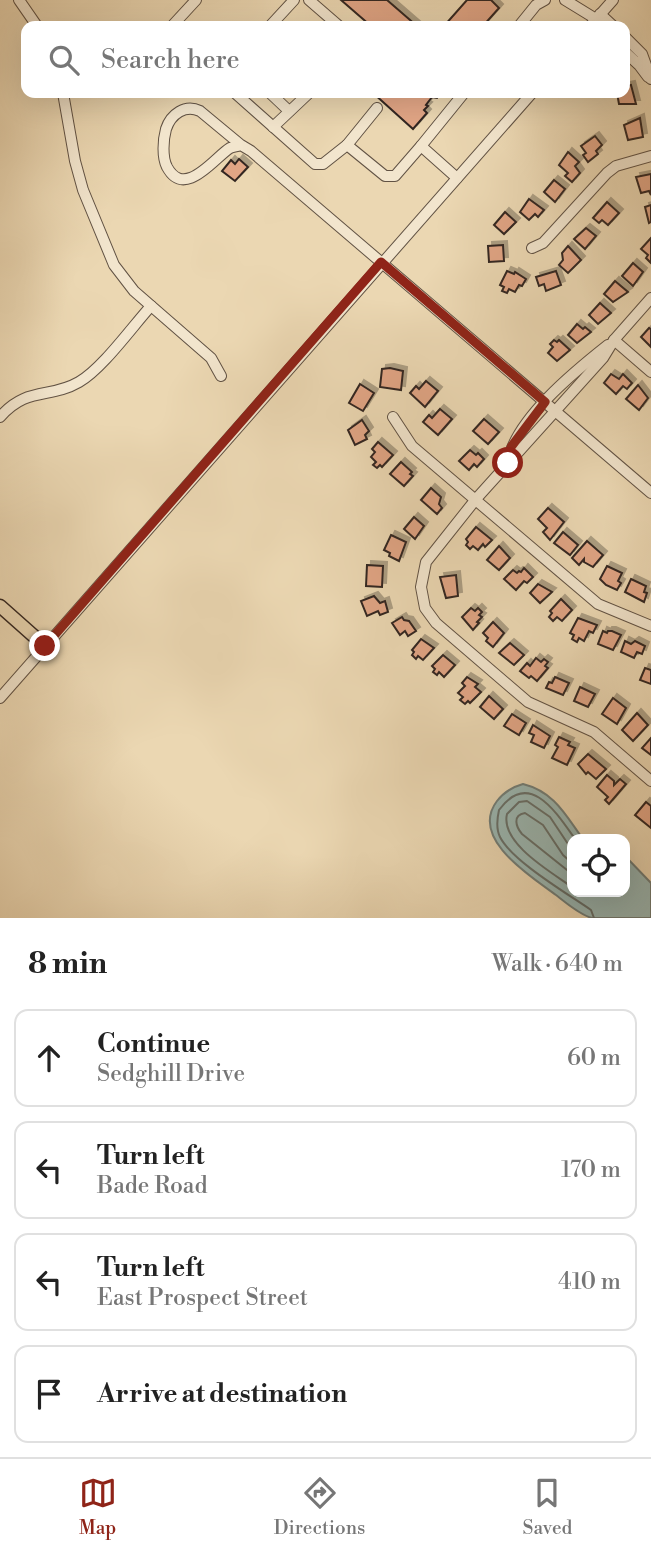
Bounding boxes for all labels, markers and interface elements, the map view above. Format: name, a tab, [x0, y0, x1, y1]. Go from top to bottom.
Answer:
search box	[21, 21, 630, 98]
icon: search	[45, 41, 83, 79]
text: Search here	[101, 44, 240, 76]
route start	[492, 447, 523, 478]
route end	[29, 630, 60, 661]
map controls	[567, 834, 630, 897]
button: locate	[567, 834, 630, 897]
text: 8 min	[28, 945, 107, 983]
text: Walk · 640 m	[492, 950, 623, 978]
text: Continue	[97, 1028, 210, 1060]
icon: ahead	[30, 1039, 68, 1077]
text: 60 m	[567, 1044, 621, 1072]
text: Sedghill Drive	[97, 1060, 245, 1088]
text: Turn left	[97, 1140, 205, 1172]
icon: left	[30, 1151, 68, 1189]
text: 170 m	[561, 1156, 621, 1184]
text: Bade Road	[97, 1172, 208, 1200]
text: Turn left	[97, 1252, 205, 1284]
icon: left	[30, 1263, 68, 1301]
text: 410 m	[558, 1268, 621, 1296]
text: East Prospect Street	[97, 1284, 308, 1312]
icon: arrive	[30, 1375, 68, 1413]
text: Arrive at destination	[97, 1378, 347, 1410]
tab: Map	[79, 1474, 117, 1540]
tab: Directions	[274, 1474, 365, 1540]
tab: Saved	[523, 1474, 572, 1540]

